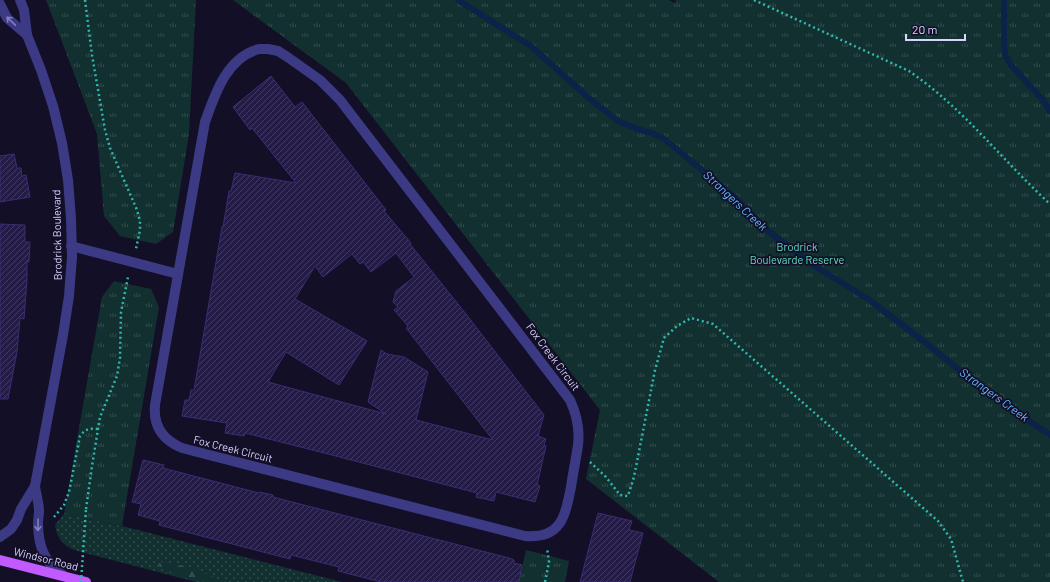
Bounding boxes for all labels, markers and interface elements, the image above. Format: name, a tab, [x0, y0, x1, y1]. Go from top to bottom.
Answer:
one-way arrow	[6, 16, 16, 26]
scale bar	[906, 16, 965, 42]
text: 20 m	[912, 22, 938, 36]
water label: Strangers Creek	[701, 167, 770, 233]
street label: Brodrick Boulevard	[49, 189, 64, 281]
park label: Brodrick Boulevarde Reserve	[750, 240, 844, 266]
street label: Fox Creek Circuit	[524, 320, 583, 393]
water label: Strangers Creek	[957, 364, 1032, 424]
street label: Fox Creek Circuit	[192, 432, 274, 465]
one-way arrow	[34, 518, 42, 531]
street label: Windsor Road	[12, 544, 80, 573]

